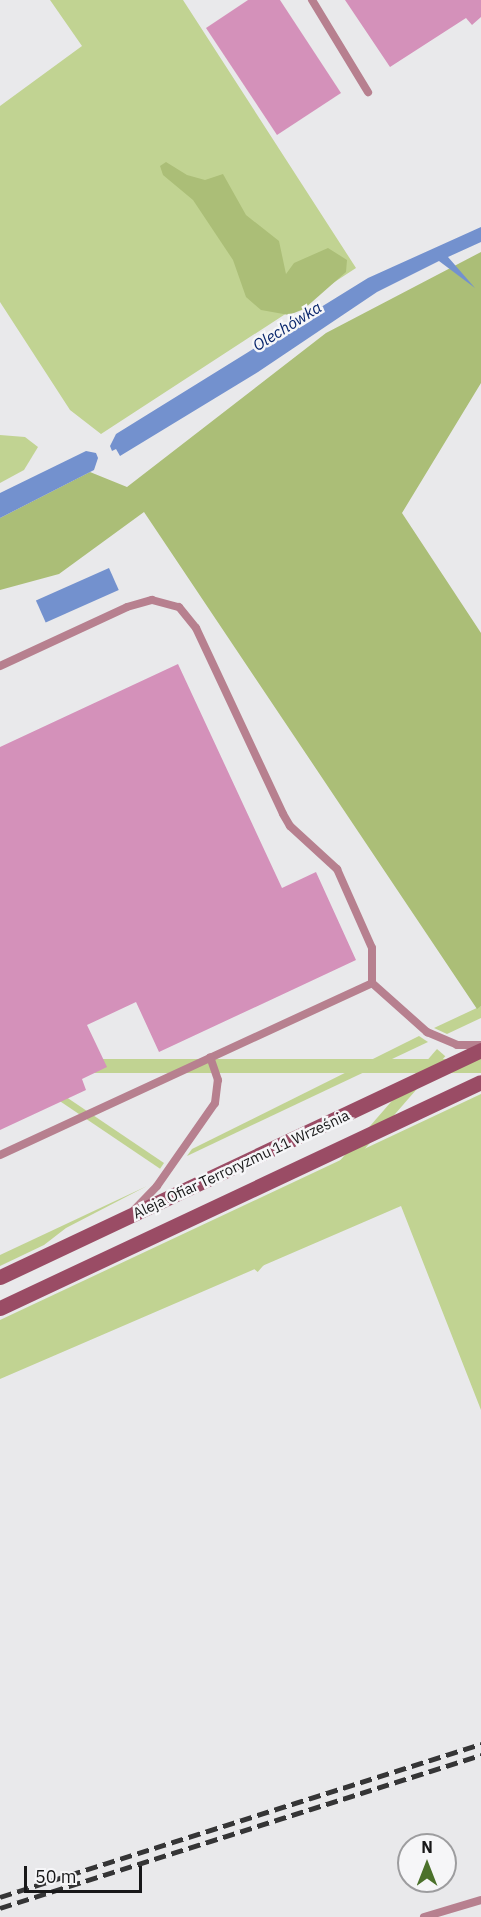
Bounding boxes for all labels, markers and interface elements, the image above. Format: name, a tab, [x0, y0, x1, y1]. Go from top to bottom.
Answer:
water label: Olechówka	[249, 297, 325, 355]
street label: Aleja Ofiar Terroryzmu 11 Września	[130, 1106, 352, 1222]
north arrow	[397, 1833, 457, 1893]
text: N	[421, 1837, 433, 1857]
scale bar	[27, 1854, 146, 1892]
text: 50 m	[35, 1865, 77, 1888]

